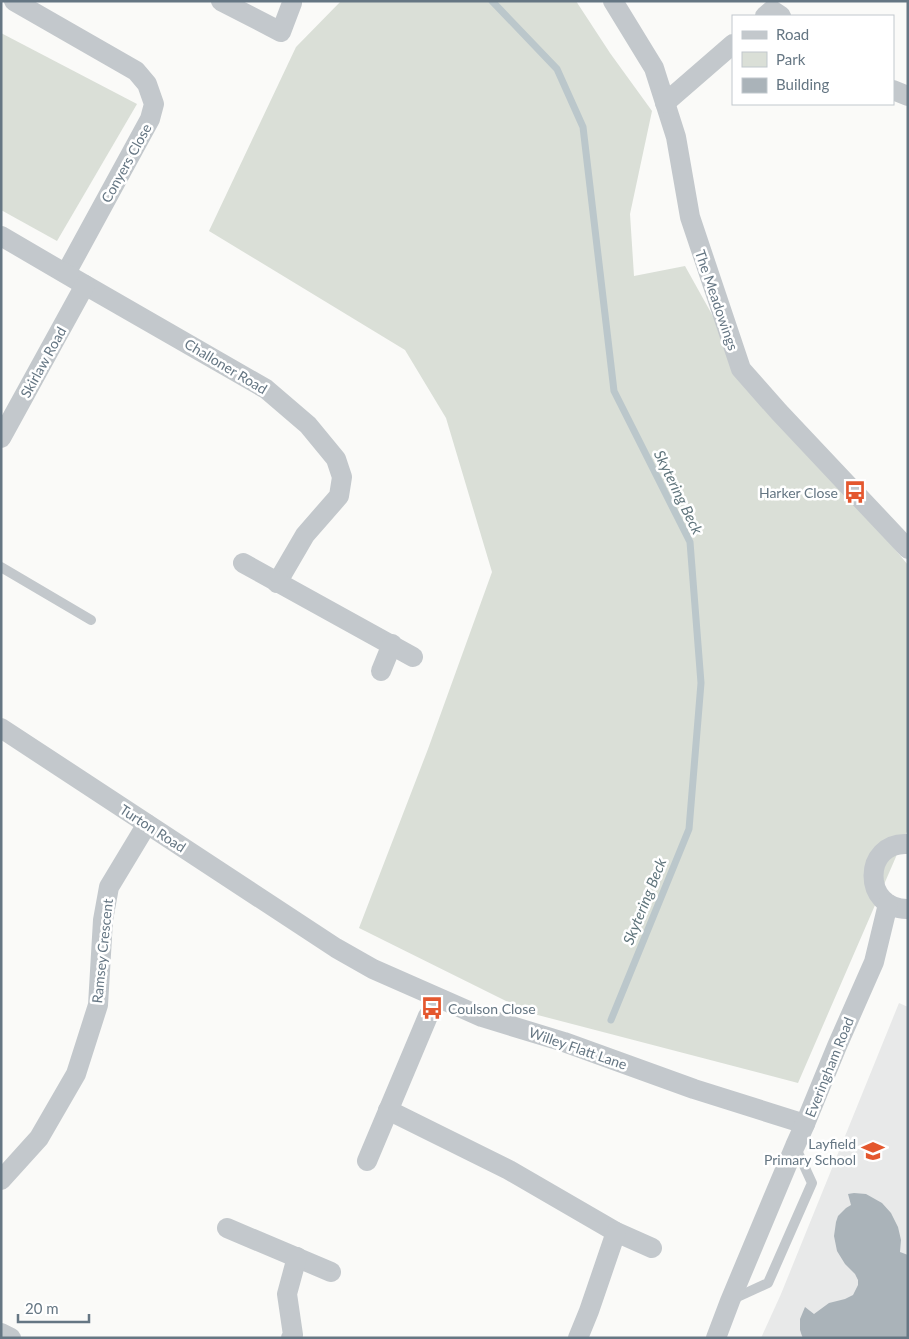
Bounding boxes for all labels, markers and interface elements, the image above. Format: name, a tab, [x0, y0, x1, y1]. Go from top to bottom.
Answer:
legend	[732, 15, 894, 105]
text: Road	[776, 25, 809, 43]
text: Park	[776, 50, 806, 68]
text: Building	[776, 75, 829, 93]
street label: Conyers Close	[97, 120, 155, 206]
street label: The Meadowings	[692, 247, 742, 353]
street label: Skirlaw Road	[17, 323, 69, 401]
street label: Challoner Road	[182, 335, 270, 397]
water label: Skytering Beck	[651, 447, 708, 538]
bus stop icon: Harker Close	[842, 479, 868, 505]
place label: Harker Close	[759, 484, 838, 501]
street label: Turton Road	[117, 800, 189, 856]
water label: Skytering Beck	[619, 854, 670, 947]
street label: Ramsey Crescent	[88, 898, 116, 1004]
bus stop icon: Coulson Close	[419, 995, 445, 1021]
place label: Coulson Close	[448, 1000, 536, 1017]
street label: Everingham Road	[801, 1014, 857, 1120]
street label: Willey Flatt Lane	[527, 1023, 629, 1073]
place label: Layfield Primary School	[764, 1135, 856, 1168]
school or university icon: Layfield Primary School	[860, 1138, 886, 1164]
scale bar	[18, 1292, 89, 1324]
text: 20 m	[25, 1299, 59, 1317]

